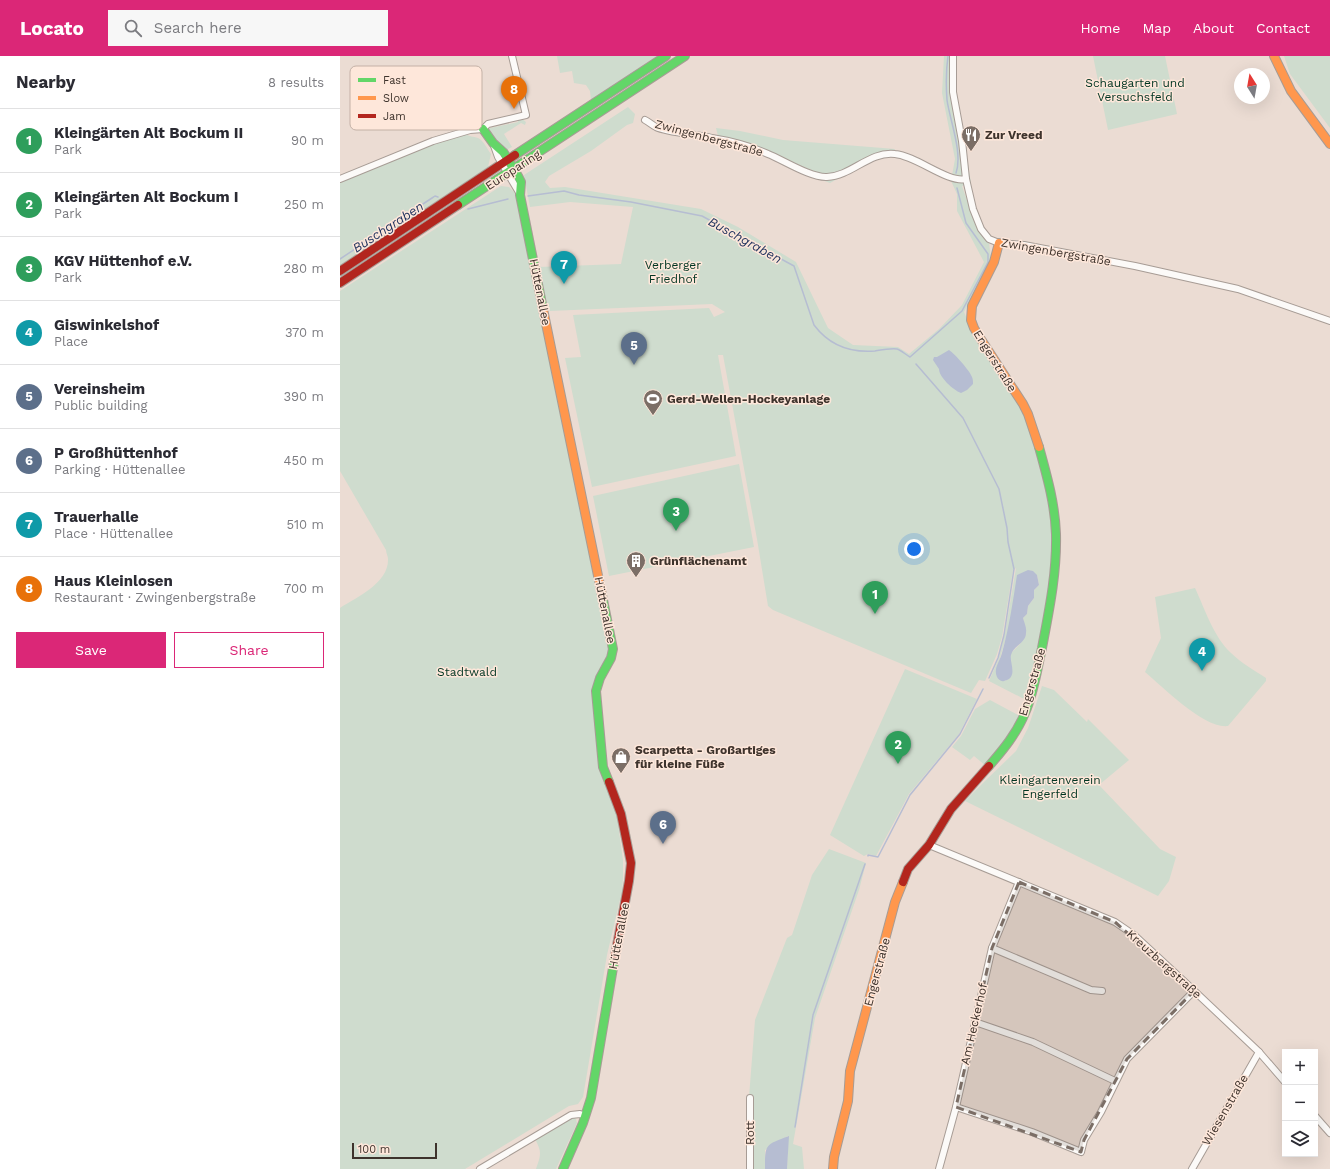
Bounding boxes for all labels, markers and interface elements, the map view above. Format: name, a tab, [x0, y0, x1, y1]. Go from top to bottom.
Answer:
search box	[108, 10, 388, 46]
text: Locato	[20, 17, 84, 40]
icon: search	[122, 17, 144, 39]
text: Search here	[154, 19, 242, 37]
text: Home	[1080, 20, 1120, 36]
text: Map	[1142, 20, 1171, 36]
text: About	[1193, 20, 1234, 36]
text: Contact	[1256, 20, 1310, 36]
legend	[350, 66, 482, 130]
north arrow	[1234, 68, 1270, 104]
text: Nearby	[16, 72, 75, 92]
text: Fast	[383, 74, 406, 87]
text: 8 results	[268, 75, 324, 90]
pin: 8	[501, 76, 527, 109]
park label: Schaugarten und Versuchsfeld	[1085, 76, 1185, 104]
text: Slow	[383, 92, 409, 105]
text: Jam	[383, 110, 406, 123]
street label: Zwingenbergstraße	[653, 117, 765, 159]
text: Kleingärten Alt Bockum II	[54, 124, 243, 142]
restaurant icon: Zur Vreed	[960, 124, 982, 152]
place label: Zur Vreed	[985, 128, 1043, 142]
text: 1	[26, 133, 32, 148]
text: 90 m	[291, 133, 324, 148]
text: Park	[54, 142, 82, 157]
street label: Europaring	[483, 147, 544, 193]
text: Kleingärten Alt Bockum I	[54, 188, 239, 206]
text: 2	[25, 197, 33, 212]
text: 250 m	[284, 197, 324, 212]
water label: Buschgraben	[350, 198, 426, 255]
text: Park	[54, 206, 82, 221]
water label: Buschgraben	[706, 214, 784, 266]
street label: Zwingenbergstraße	[1000, 235, 1112, 269]
pin: 7	[551, 251, 577, 284]
text: KGV Hüttenhof e.V.	[54, 252, 192, 270]
street label: Hüttenallee	[527, 257, 553, 327]
park label: Verberger Friedhof	[645, 258, 701, 286]
text: 3	[25, 261, 33, 276]
text: 280 m	[284, 261, 324, 276]
text: Park	[54, 270, 82, 285]
text: Giswinkelshof	[54, 316, 159, 334]
text: 4	[25, 325, 33, 340]
text: 370 m	[285, 325, 324, 340]
street label: Engerstraße	[970, 328, 1020, 395]
pin: 5	[621, 332, 647, 365]
text: Place	[54, 334, 88, 349]
text: Vereinsheim	[54, 380, 145, 398]
sports icon: Gerd-Wellen-Hockeyanlage	[642, 388, 664, 416]
text: 5	[25, 389, 33, 404]
text: 390 m	[283, 389, 324, 404]
place label: Gerd-Wellen-Hockeyanlage	[667, 392, 830, 406]
text: Public building	[54, 398, 147, 413]
text: P Großhüttenhof	[54, 444, 178, 462]
text: 6	[25, 453, 33, 468]
text: 450 m	[284, 453, 324, 468]
text: Parking · Hüttenallee	[54, 462, 186, 477]
pin: 3	[663, 498, 689, 531]
text: Trauerhalle	[54, 508, 139, 526]
text: 7	[25, 517, 33, 532]
text: 510 m	[286, 517, 324, 532]
text: Place · Hüttenallee	[54, 526, 173, 541]
your location	[904, 539, 924, 559]
building icon: Grünflächenamt	[625, 550, 647, 578]
place label: Grünflächenamt	[650, 554, 747, 568]
text: Haus Kleinlosen	[54, 572, 173, 590]
street label: Hüttenallee	[592, 575, 618, 645]
text: 8	[25, 581, 33, 596]
text: 700 m	[284, 581, 324, 596]
pin: 1	[862, 581, 888, 614]
text: Restaurant · Zwingenbergstraße	[54, 590, 256, 605]
button: Save	[16, 632, 166, 668]
button: Share	[174, 632, 324, 668]
pin: 4	[1189, 638, 1215, 671]
street label: Engerstraße	[1016, 646, 1048, 718]
park label: Stadtwald	[437, 665, 497, 679]
pin: 2	[885, 731, 911, 764]
place label: Scarpetta - Großartiges für kleine Füße	[635, 743, 776, 771]
shop icon: Scarpetta - Großartiges für kleine Füße	[610, 746, 632, 774]
park label: Kleingartenverein Engerfeld	[999, 773, 1101, 801]
pin: 6	[650, 811, 676, 844]
street label: Hüttenallee	[606, 901, 632, 971]
street label: Kreuzbergstraße	[1124, 927, 1204, 1001]
street label: Engerstraße	[861, 936, 893, 1008]
street label: Am Heckerhof	[958, 981, 990, 1066]
map controls	[1282, 1049, 1318, 1157]
button: +	[1282, 1049, 1318, 1085]
street label: Wiesenstraße	[1199, 1072, 1251, 1148]
button: −	[1282, 1085, 1318, 1121]
street label: Rott	[743, 1121, 757, 1145]
button: layers	[1282, 1121, 1318, 1157]
scale bar	[352, 1141, 437, 1160]
text: 100 m	[358, 1143, 390, 1156]

